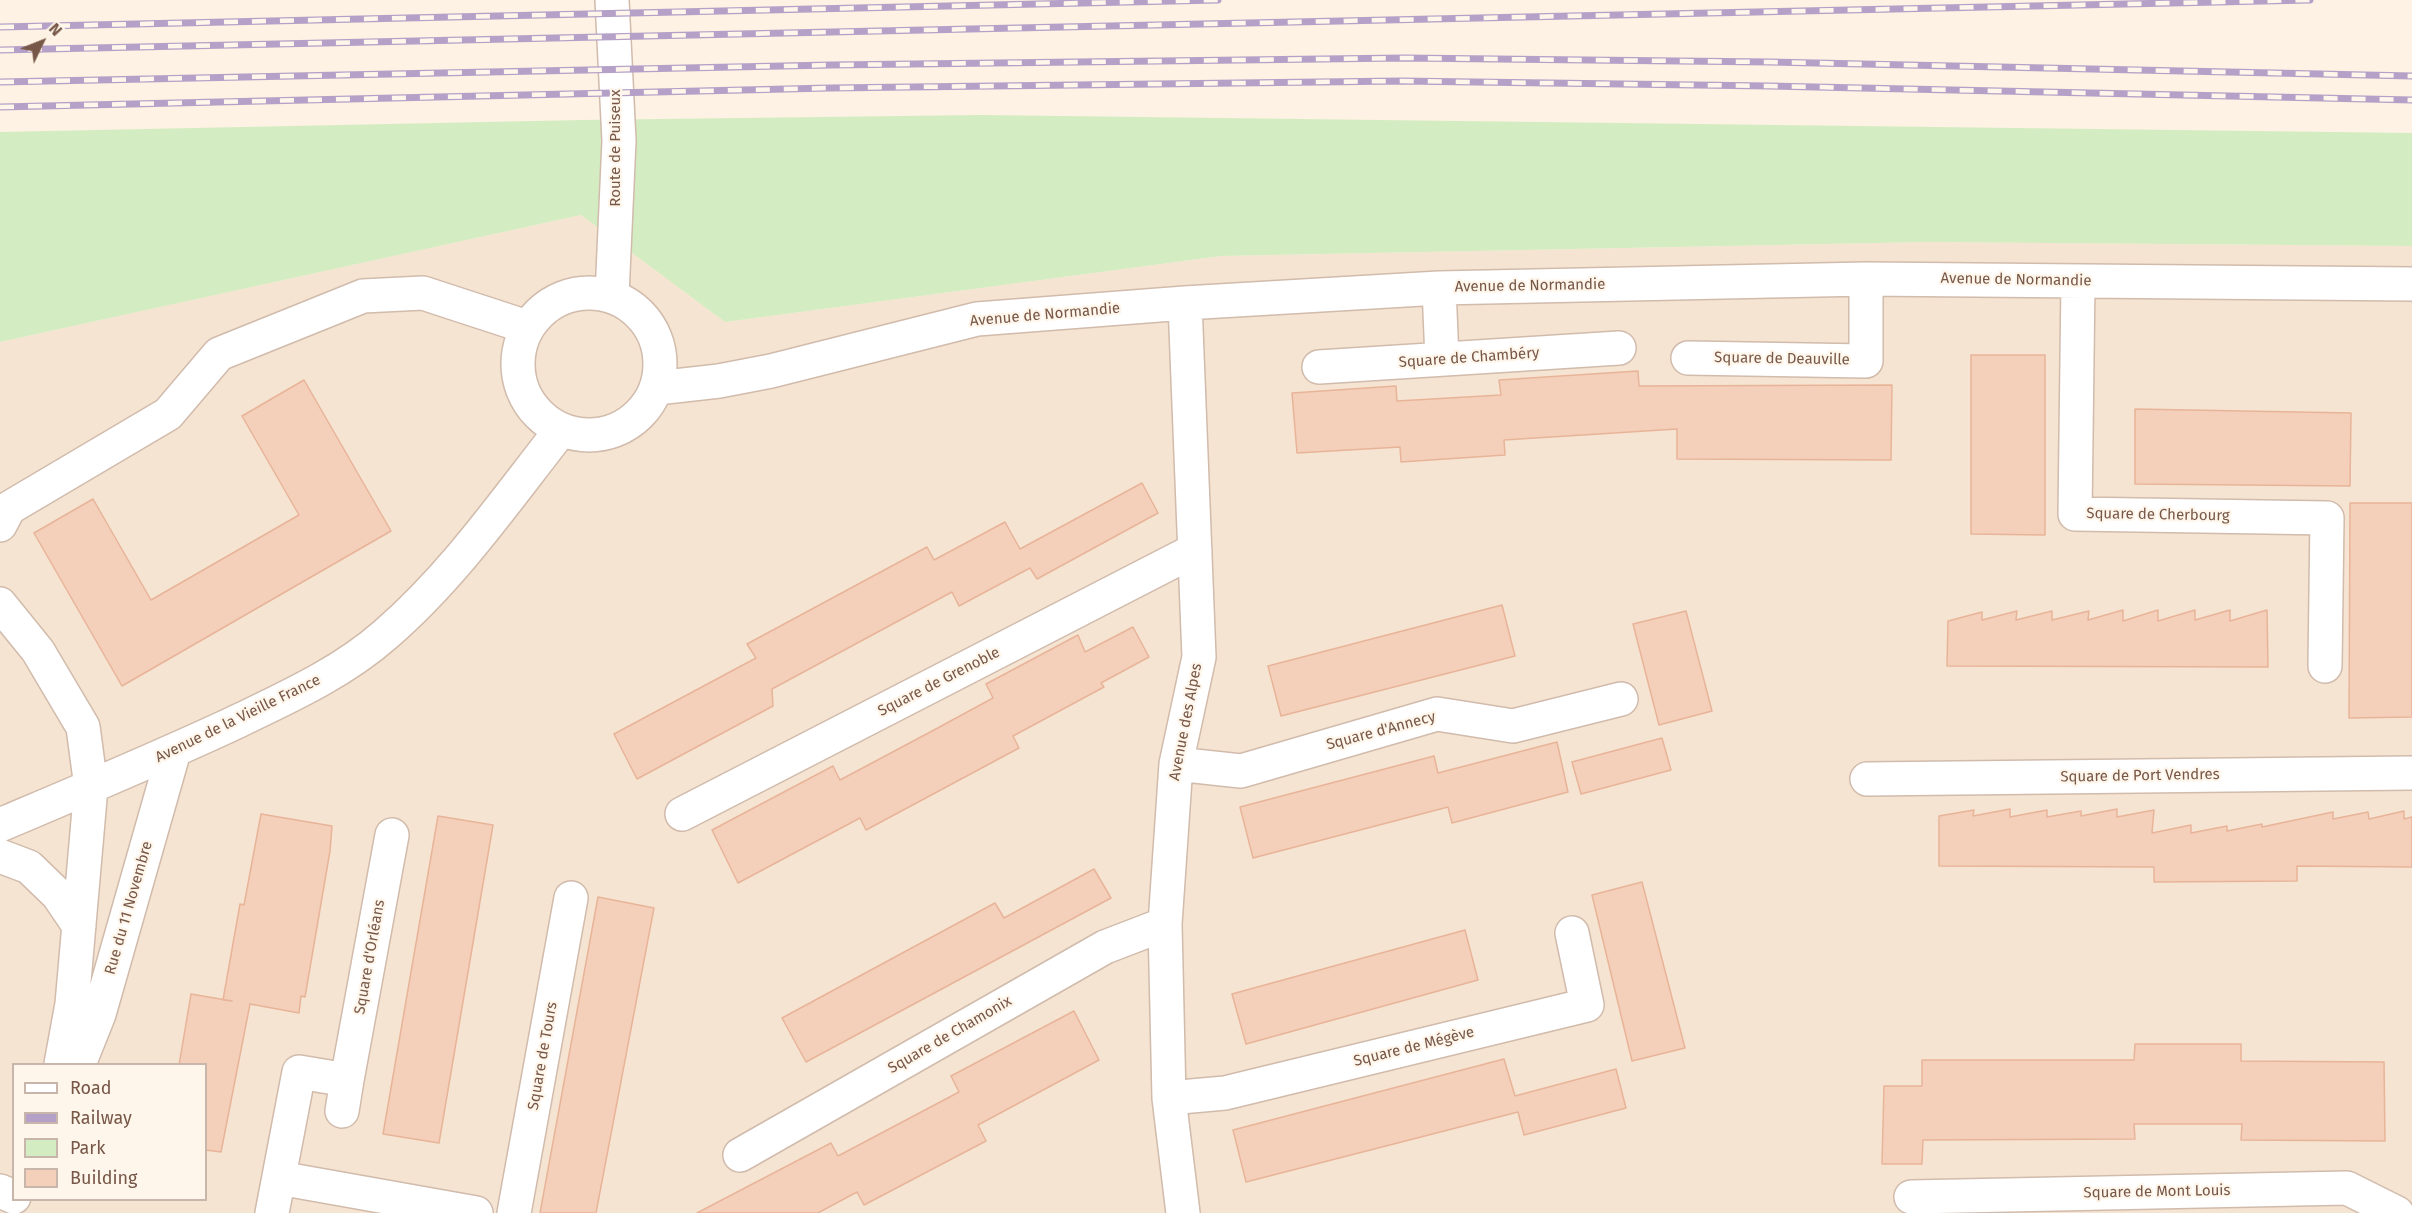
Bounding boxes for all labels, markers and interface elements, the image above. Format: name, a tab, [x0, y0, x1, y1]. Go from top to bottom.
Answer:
north arrow	[12, 12, 72, 72]
text: N	[45, 19, 66, 40]
street label: Route de Puiseux	[607, 89, 625, 207]
street label: Avenue de Normandie	[1940, 270, 2092, 290]
street label: Avenue de Normandie	[1454, 276, 1606, 296]
street label: Avenue de Normandie	[969, 299, 1121, 331]
street label: Square de Chambéry	[1398, 344, 1540, 372]
street label: Square de Deauville	[1714, 349, 1850, 369]
street label: Square de Cherbourg	[2086, 505, 2230, 525]
street label: Square de Grenoble	[875, 643, 1003, 721]
street label: Avenue des Alpes	[1166, 662, 1206, 782]
street label: Avenue de la Vieille France	[153, 671, 323, 767]
street label: Square d'Annecy	[1324, 708, 1438, 754]
street label: Square de Port Vendres	[2060, 766, 2220, 786]
street label: Rue du 11 Novembre	[101, 839, 157, 977]
street label: Square d'Orléans	[351, 898, 389, 1016]
street label: Square de Chamonix	[885, 992, 1015, 1078]
street label: Square de Tours	[525, 1000, 561, 1112]
street label: Square de Mégève	[1352, 1023, 1476, 1071]
legend	[12, 1063, 207, 1201]
text: Road	[70, 1077, 112, 1099]
text: Railway	[70, 1107, 132, 1129]
text: Park	[70, 1137, 105, 1159]
text: Building	[70, 1167, 137, 1189]
street label: Square de Mont Louis	[2083, 1182, 2231, 1202]

